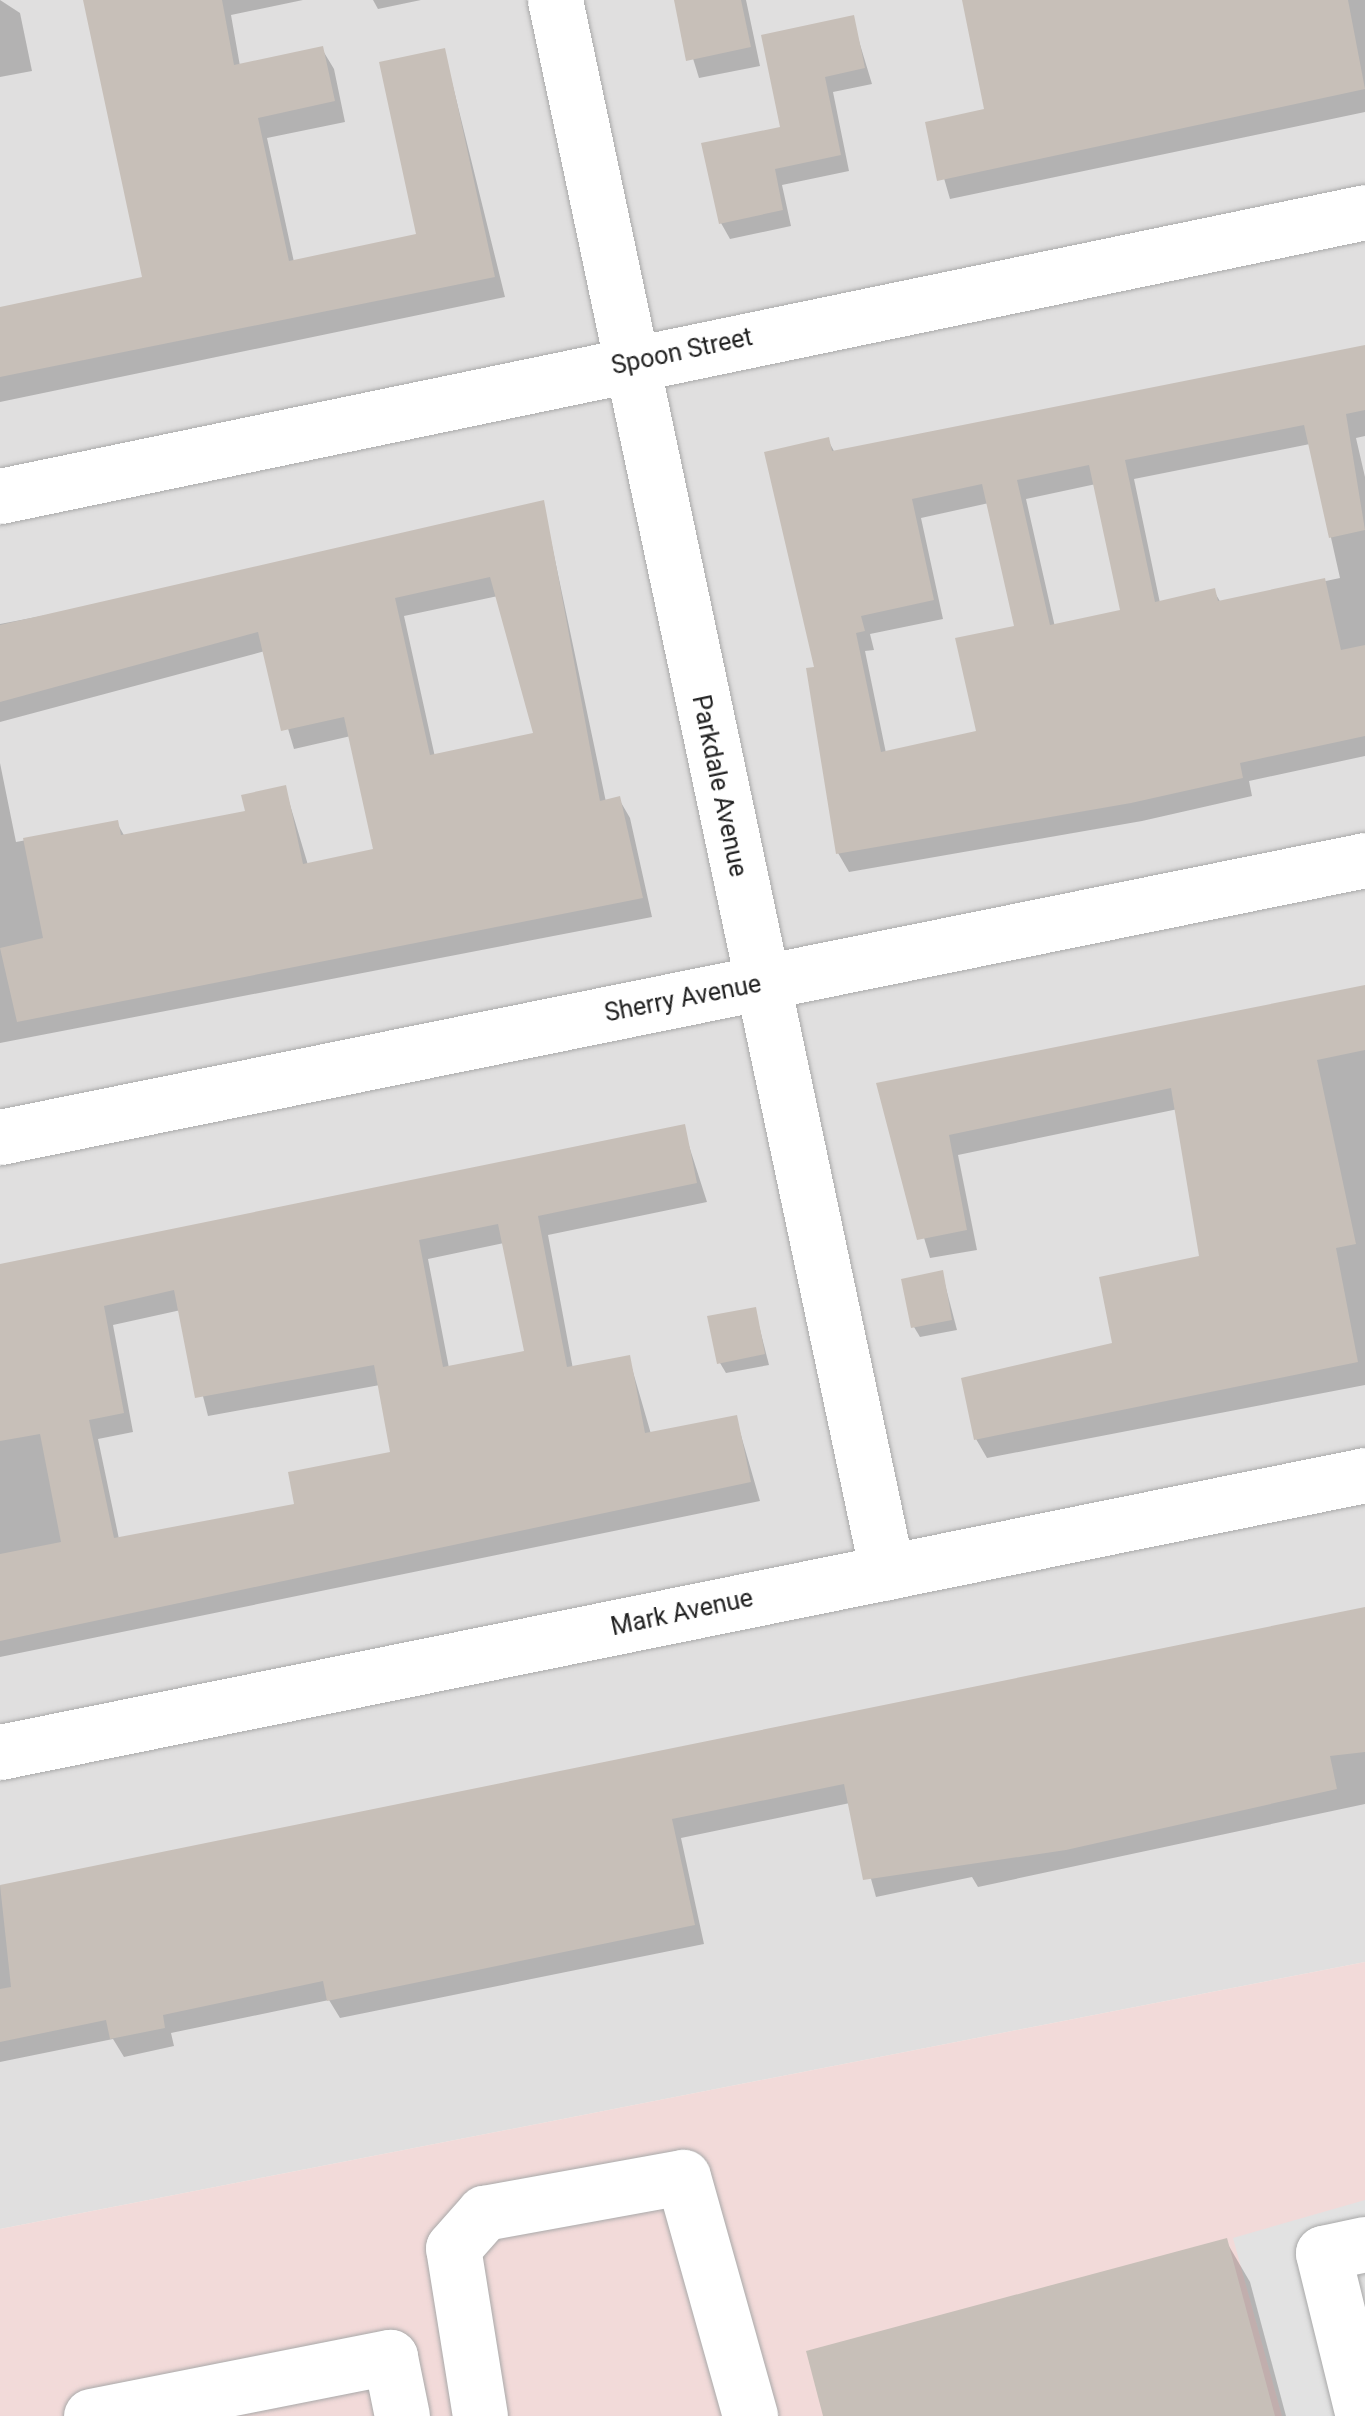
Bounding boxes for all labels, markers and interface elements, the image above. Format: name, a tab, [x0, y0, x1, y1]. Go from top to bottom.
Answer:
street label: Spoon Street	[609, 322, 755, 382]
street label: Parkdale Avenue	[685, 692, 753, 880]
street label: Sherry Avenue	[602, 969, 764, 1029]
street label: Mark Avenue	[608, 1583, 756, 1643]

